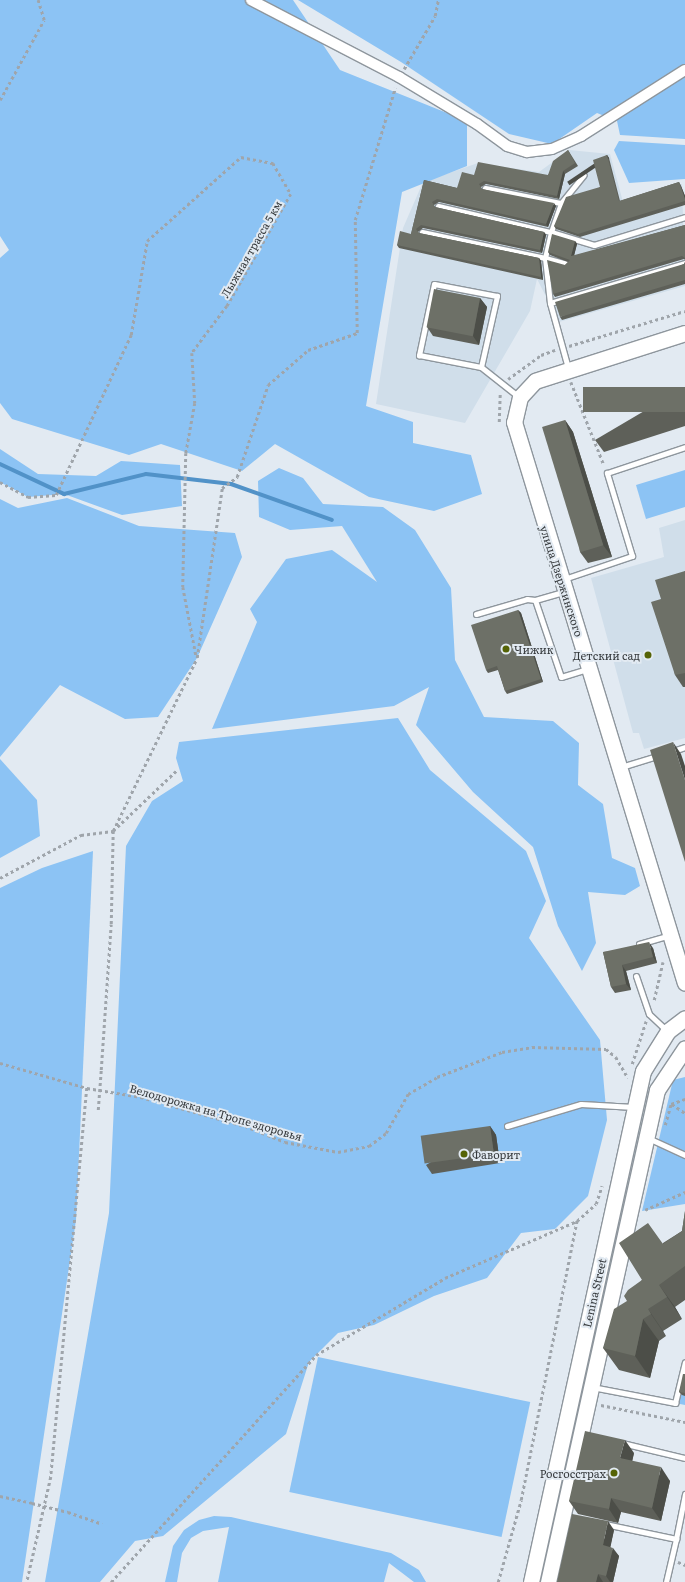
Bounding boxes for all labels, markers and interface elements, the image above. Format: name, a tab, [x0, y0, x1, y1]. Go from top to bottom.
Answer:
street label: Лыжная трасса 5 км	[218, 198, 284, 300]
street label: улица Дзержинского	[538, 524, 586, 638]
place label: Чижик	[514, 642, 553, 656]
marker: Чижик	[501, 644, 511, 654]
place label: Детский сад	[573, 648, 640, 662]
marker: Детский сад	[643, 650, 653, 660]
street label: Велодорожка на Тропе здоровья	[128, 1081, 304, 1143]
place label: Фаворит	[472, 1147, 520, 1161]
marker: Фаворит	[459, 1149, 469, 1159]
street label: Lenina Street	[580, 1257, 608, 1329]
place label: Росгосстрах	[540, 1466, 606, 1480]
marker: Росгосстрах	[609, 1468, 619, 1478]

